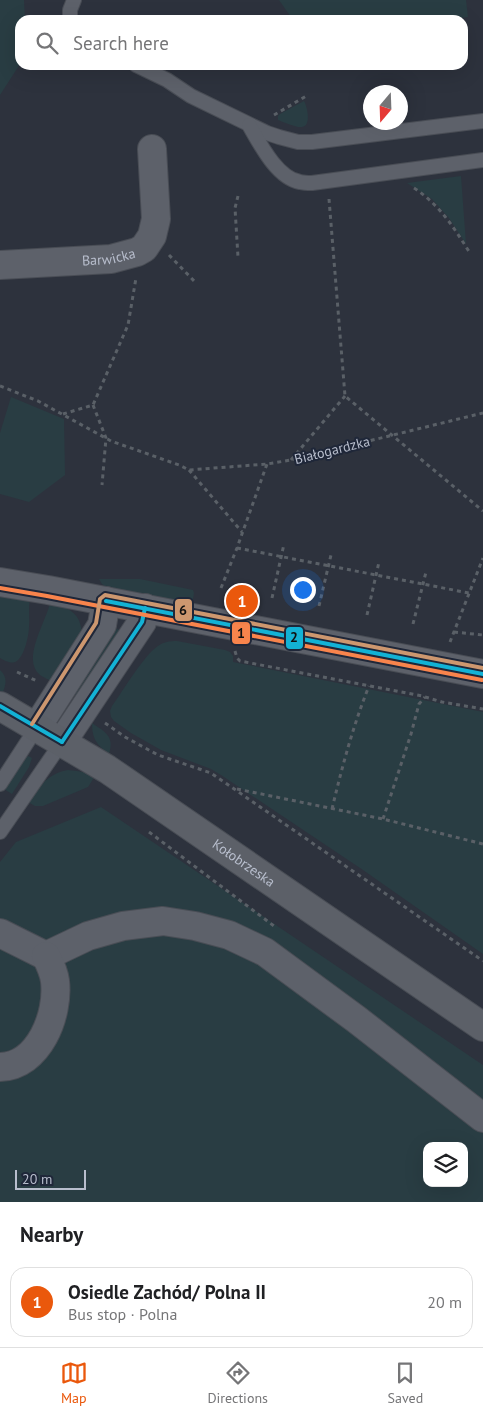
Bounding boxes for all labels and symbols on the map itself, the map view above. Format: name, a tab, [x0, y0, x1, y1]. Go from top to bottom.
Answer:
north arrow	[363, 85, 408, 130]
street label: Barwicka	[81, 244, 137, 270]
street label: Białogardzka	[292, 432, 372, 468]
your location	[290, 577, 316, 603]
pin: 1	[226, 582, 258, 620]
line badge: 6	[174, 598, 193, 622]
text: 6	[179, 601, 187, 619]
line badge: 1	[231, 621, 251, 645]
text: 1	[237, 624, 245, 642]
line badge: 2	[285, 626, 304, 650]
text: 2	[290, 628, 298, 646]
street label: Kołobrzeska	[209, 835, 279, 891]
scale bar	[15, 1167, 86, 1190]

